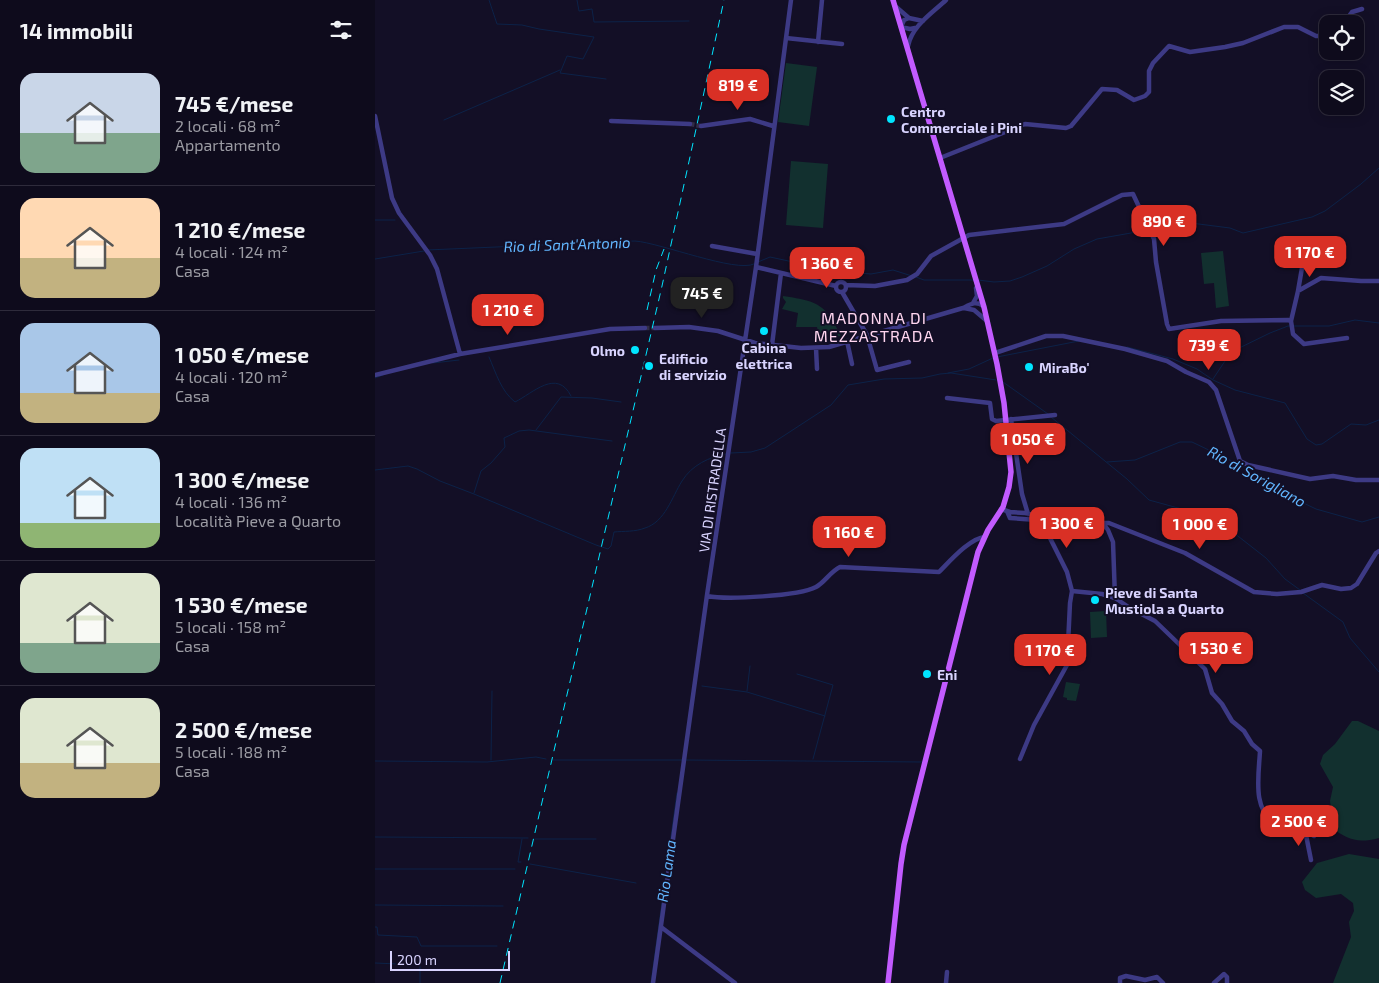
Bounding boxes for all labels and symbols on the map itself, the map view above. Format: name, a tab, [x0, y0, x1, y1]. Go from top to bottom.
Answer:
pin: 819 €	[703, 68, 773, 111]
place label: Centro Commerciale i Pini	[901, 103, 1022, 136]
marker: Centro Commerciale i Pini	[885, 113, 897, 125]
pin: 890 €	[1129, 204, 1199, 247]
water label: Rio di Sant'Antonio	[503, 233, 631, 255]
pin: 1 170 €	[1264, 236, 1356, 278]
pin: 1 360 €	[781, 246, 873, 289]
pin: 745 €	[667, 276, 737, 319]
pin: 1 210 €	[462, 294, 554, 336]
district label: MADONNA DI MEZZASTRADA	[814, 308, 934, 345]
marker: Cabina elettrica	[758, 325, 770, 337]
pin: 739 €	[1174, 328, 1244, 371]
place label: Cabina elettrica	[736, 339, 792, 372]
place label: Olmo	[590, 342, 625, 359]
marker: Olmo	[629, 344, 641, 356]
place label: Edificio di servizio	[659, 350, 727, 383]
place label: MiraBo'	[1039, 359, 1090, 376]
marker: Edificio di servizio	[643, 360, 655, 372]
marker: MiraBo'	[1023, 361, 1035, 373]
pin: 1 050 €	[982, 422, 1074, 465]
street label: VIA DI RISTRADELLA	[695, 426, 729, 553]
water label: Rio di Sorigliano	[1205, 442, 1309, 510]
pin: 1 300 €	[1021, 506, 1113, 549]
pin: 1 000 €	[1154, 508, 1246, 550]
pin: 1 160 €	[803, 516, 895, 558]
place label: Pieve di Santa Mustiola a Quarto	[1105, 584, 1224, 618]
marker: Pieve di Santa Mustiola a Quarto	[1089, 594, 1101, 606]
pin: 1 530 €	[1170, 632, 1262, 674]
pin: 1 170 €	[1004, 634, 1096, 676]
place label: Eni	[937, 666, 957, 683]
marker: Eni	[921, 668, 933, 680]
pin: 2 500 €	[1253, 804, 1345, 847]
water label: Rio Lama	[653, 839, 679, 903]
scale bar	[390, 948, 510, 971]

